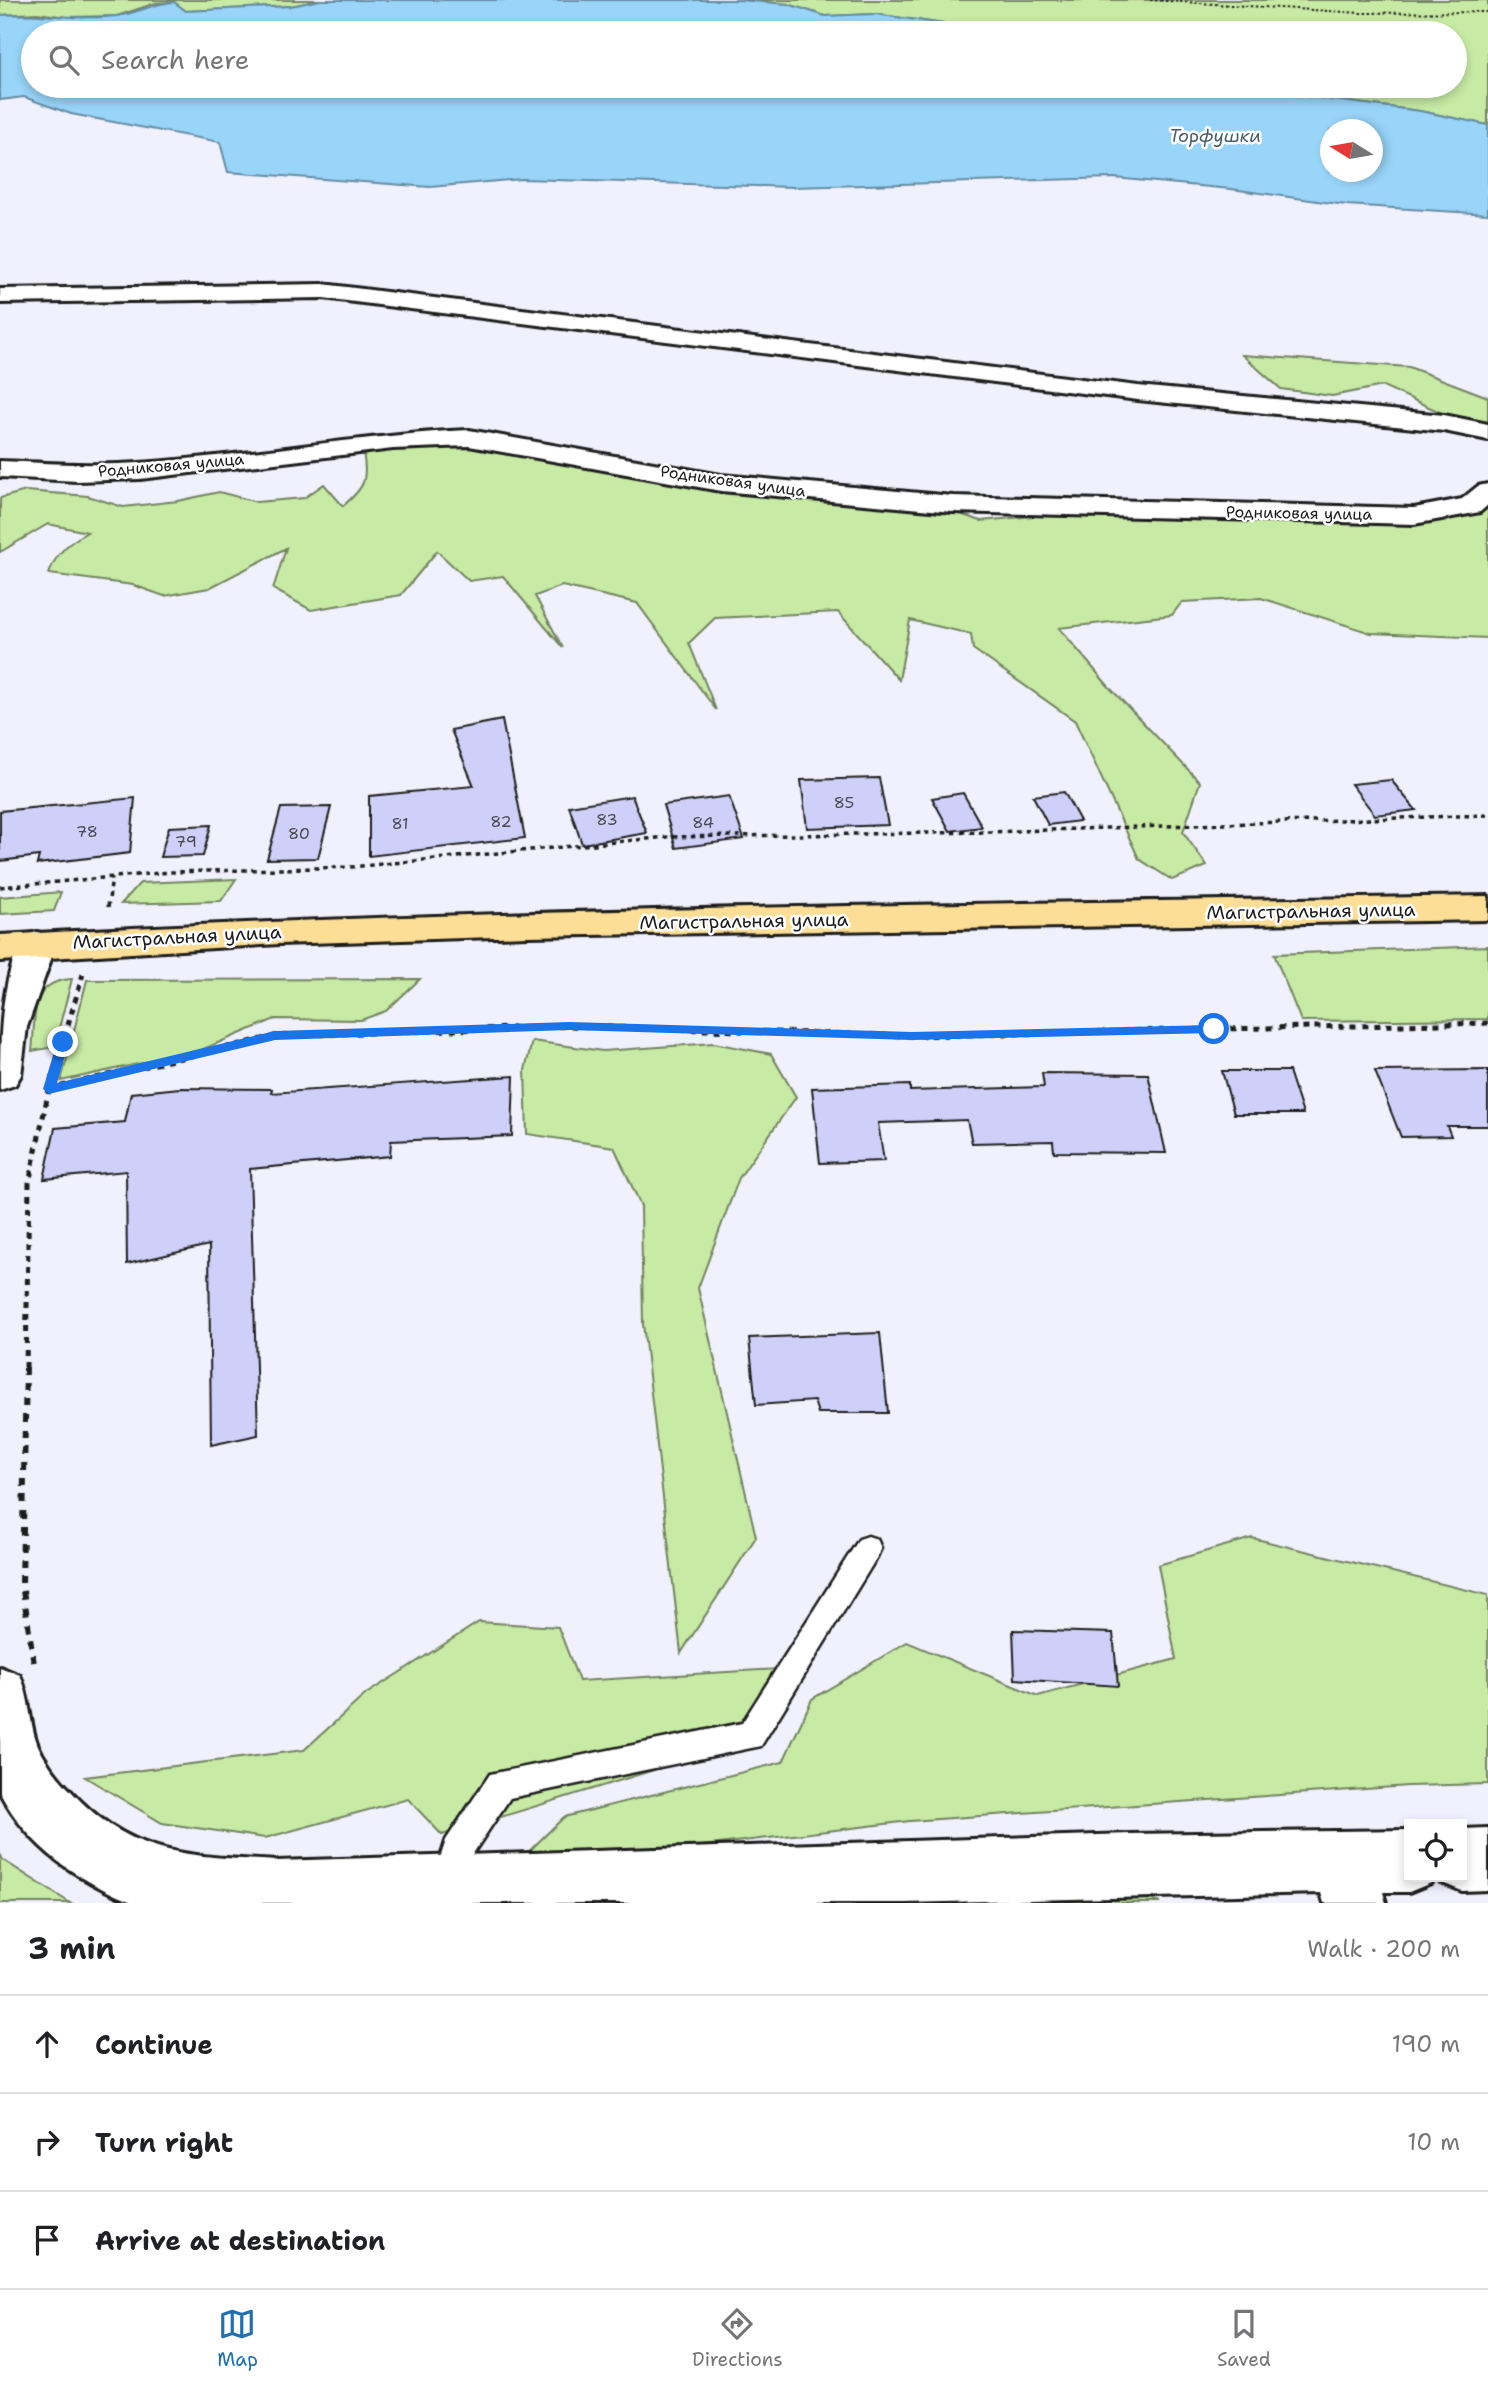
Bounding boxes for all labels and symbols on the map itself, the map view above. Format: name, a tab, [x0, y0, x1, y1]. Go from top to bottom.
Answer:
north arrow	[1320, 119, 1383, 182]
water label: Торфушки	[1169, 124, 1261, 148]
street label: Родниковая улица	[97, 448, 245, 482]
street label: Родниковая улица	[659, 460, 807, 502]
street label: Родниковая улица	[1226, 501, 1372, 525]
house number: 85	[834, 792, 854, 813]
house number: 83	[596, 809, 618, 830]
house number: 82	[490, 811, 512, 832]
house number: 84	[692, 812, 714, 833]
house number: 81	[391, 813, 409, 834]
house number: 78	[76, 821, 98, 842]
house number: 80	[288, 823, 310, 844]
house number: 79	[175, 831, 197, 852]
street label: Магистральная улица	[1206, 897, 1416, 925]
street label: Магистральная улица	[639, 907, 849, 935]
street label: Магистральная улица	[72, 919, 282, 955]
route start	[1198, 1013, 1229, 1044]
route end	[47, 1026, 78, 1057]

